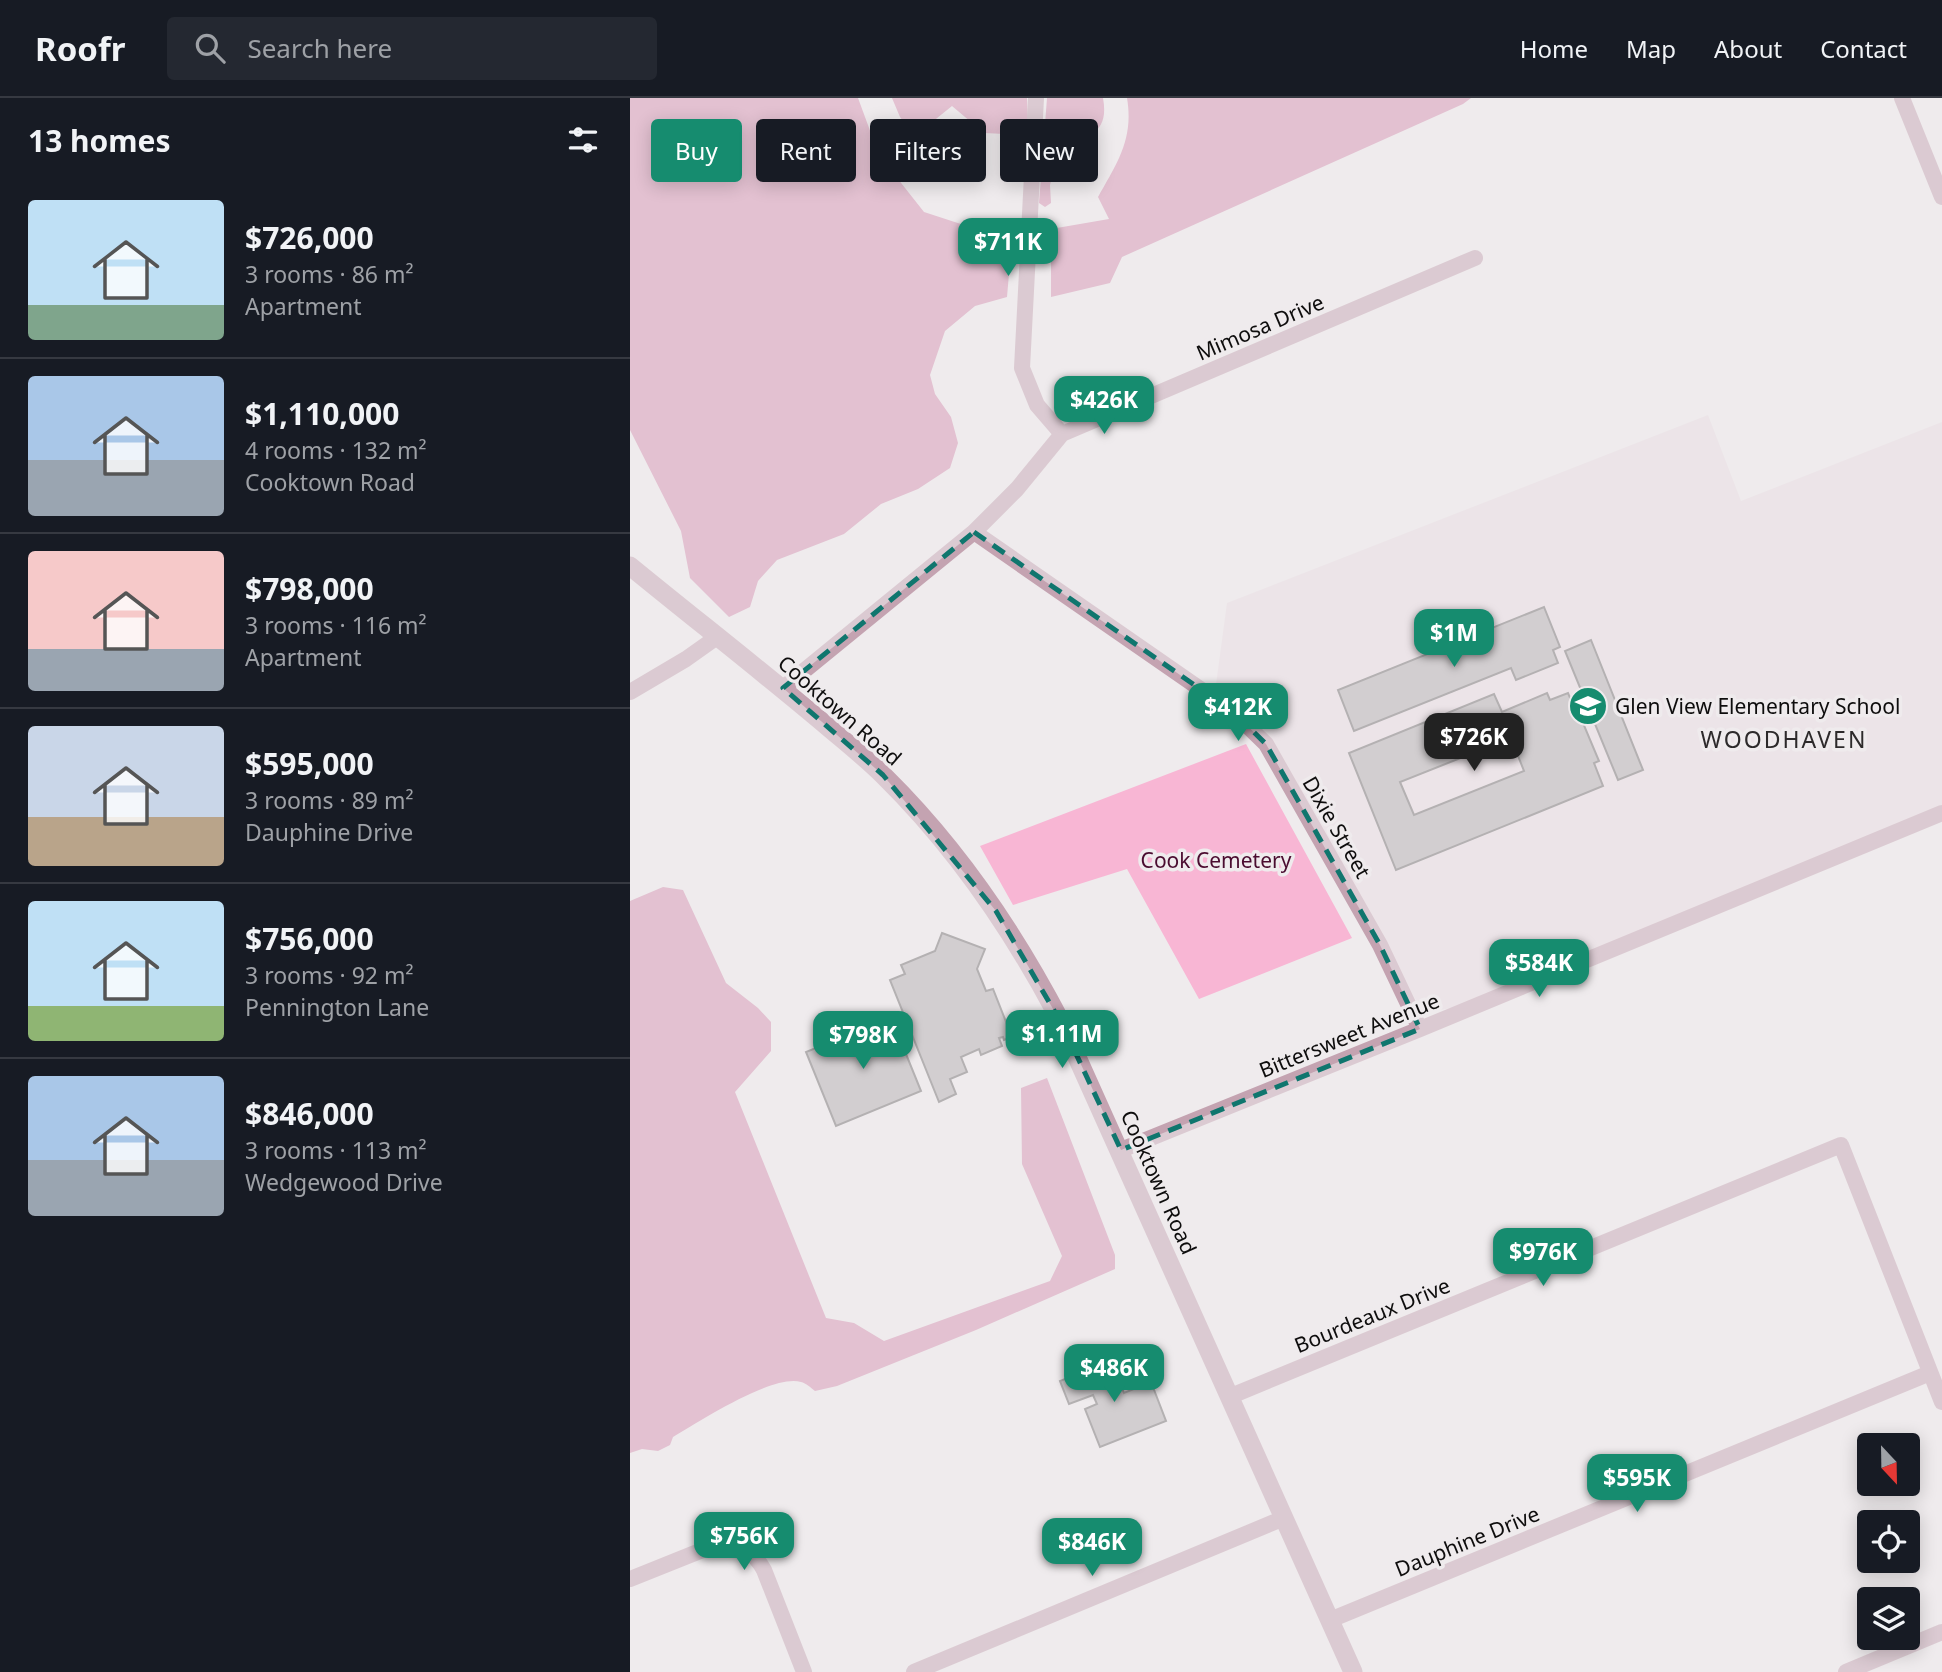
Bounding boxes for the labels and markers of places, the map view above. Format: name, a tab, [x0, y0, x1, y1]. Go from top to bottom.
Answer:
pin: $711K	[959, 218, 1057, 278]
pin: $426K	[1055, 376, 1153, 436]
pin: $1M	[1420, 610, 1488, 669]
pin: $412K	[1189, 684, 1287, 743]
school or university icon: Glen View Elementary School	[1567, 685, 1609, 727]
place label: Glen View Elementary School	[1615, 692, 1900, 720]
pin: $726K	[1425, 714, 1523, 773]
pin: $584K	[1490, 940, 1588, 999]
pin: $1.11M	[1005, 1010, 1119, 1070]
pin: $798K	[814, 1012, 912, 1071]
pin: $976K	[1494, 1228, 1592, 1288]
pin: $486K	[1065, 1344, 1163, 1404]
pin: $595K	[1588, 1454, 1686, 1514]
pin: $756K	[695, 1512, 793, 1572]
pin: $846K	[1043, 1518, 1141, 1578]

